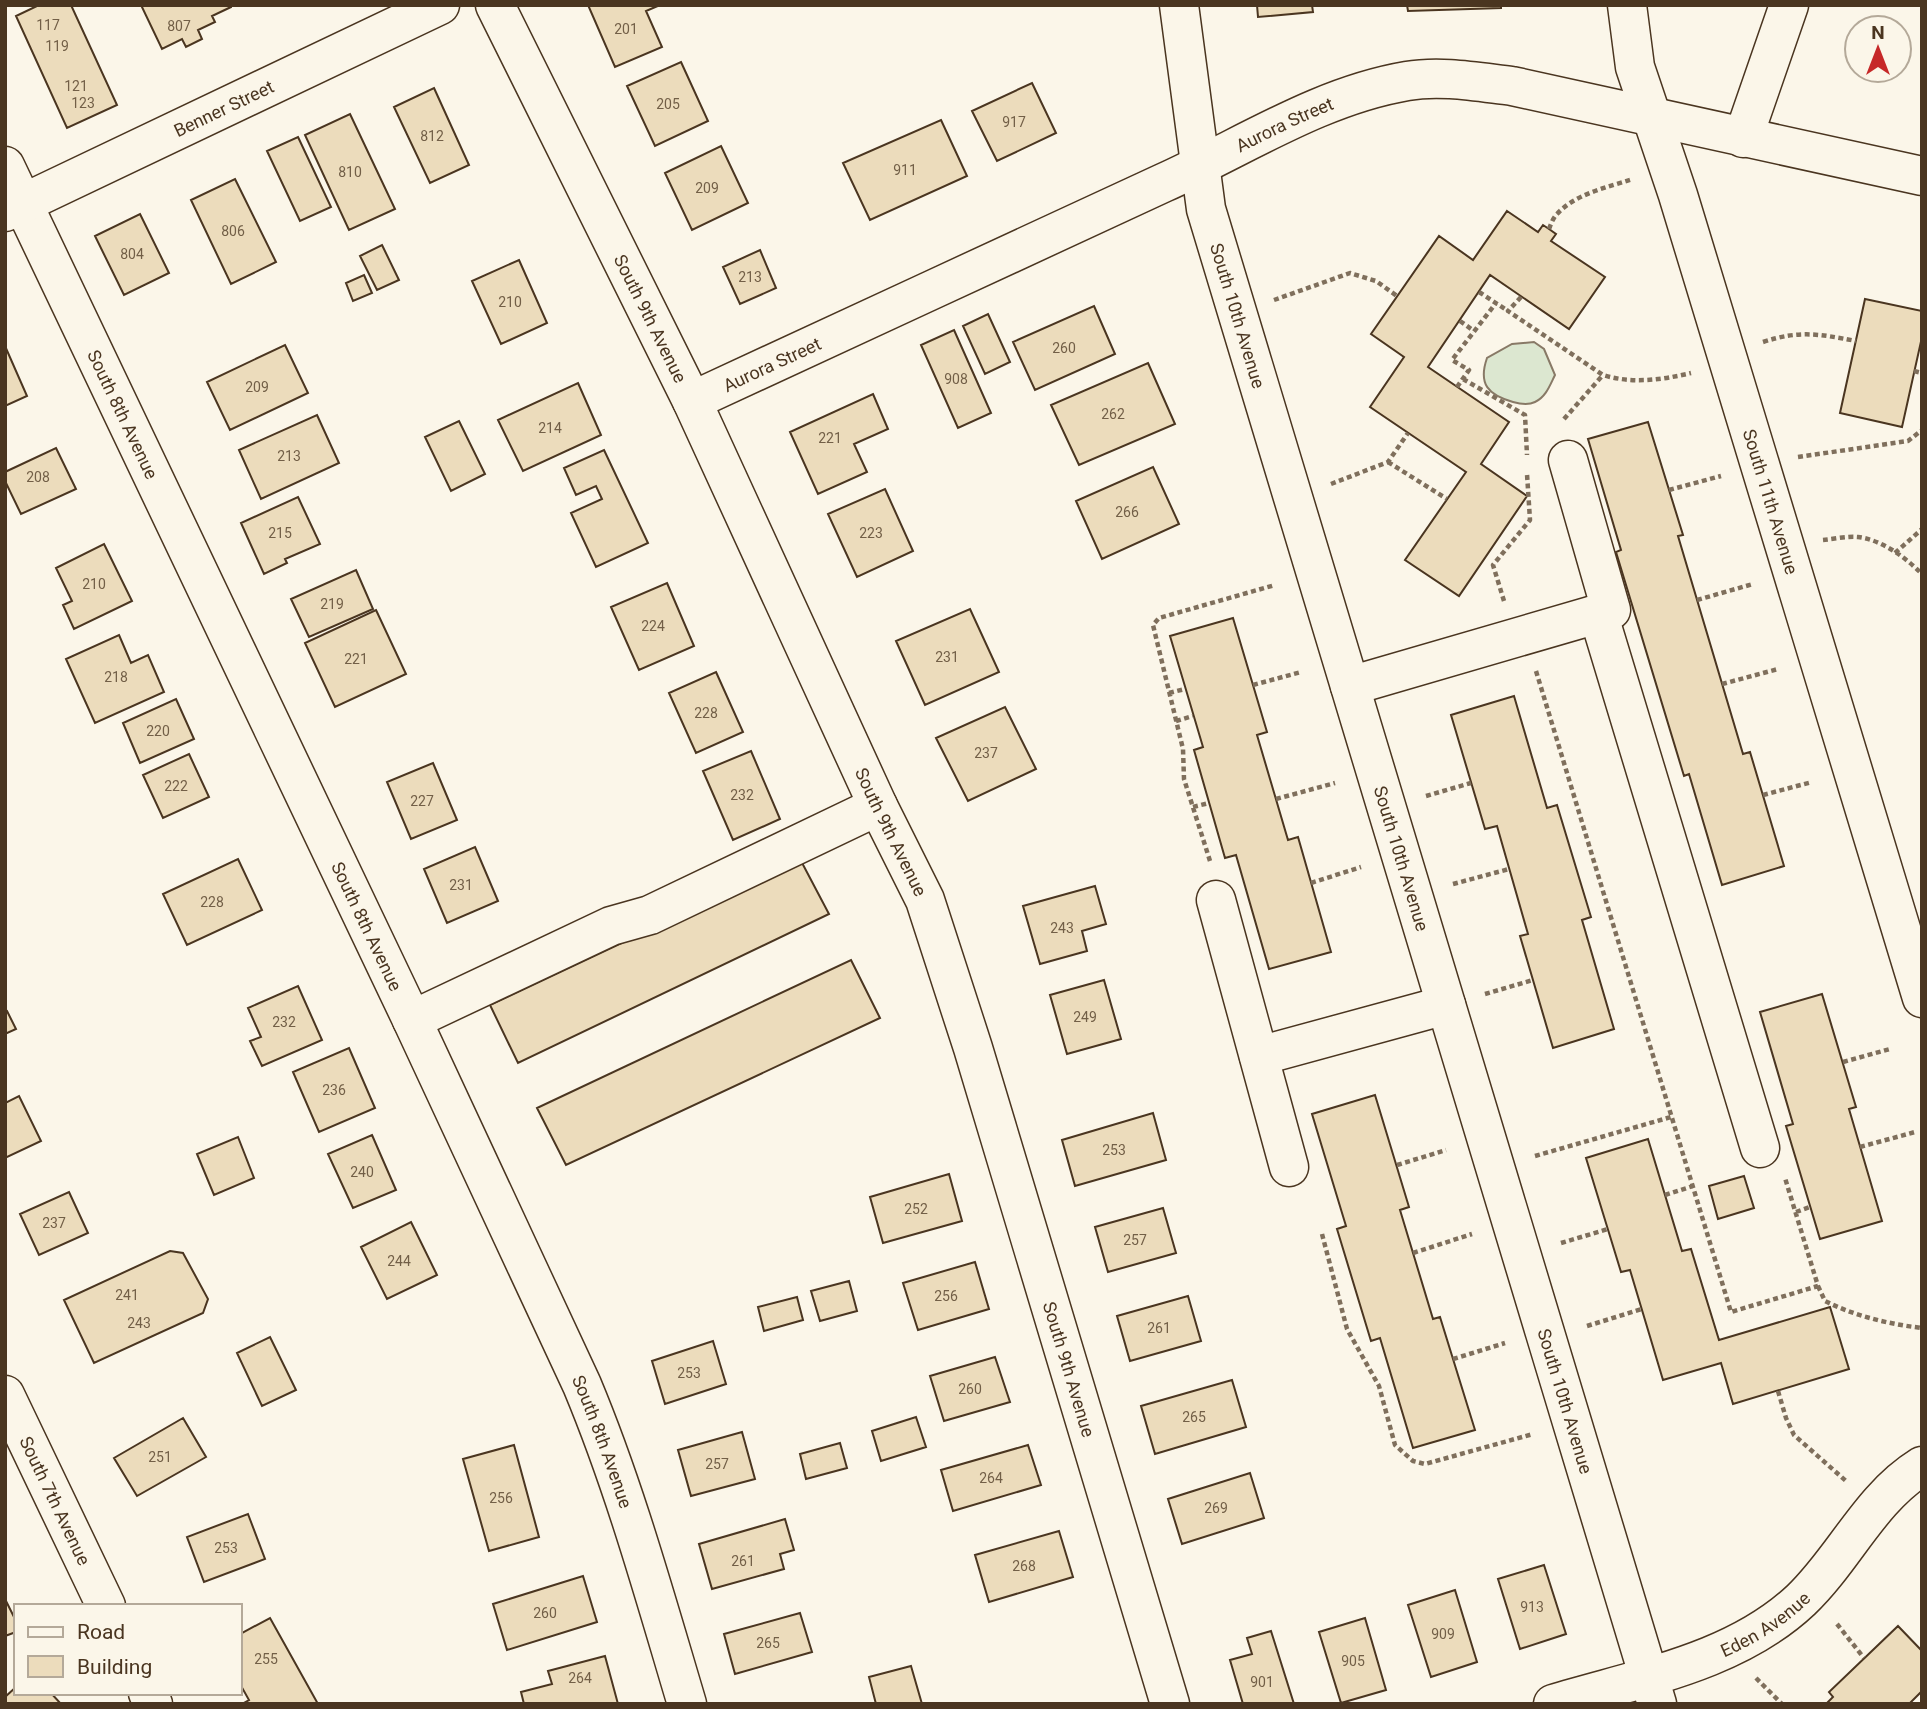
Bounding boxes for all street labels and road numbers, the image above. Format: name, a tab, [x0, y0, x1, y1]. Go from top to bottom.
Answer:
street label: Benner Street	[170, 75, 277, 141]
street label: Aurora Street	[1232, 92, 1336, 156]
street label: South 10th Avenue	[1206, 240, 1270, 391]
street label: South 9th Avenue	[610, 251, 692, 386]
street label: Aurora Street	[720, 332, 824, 396]
street label: South 8th Avenue	[84, 346, 163, 482]
street label: South 11th Avenue	[1739, 427, 1803, 577]
street label: South 9th Avenue	[851, 764, 932, 899]
street label: South 10th Avenue	[1370, 783, 1434, 933]
street label: South 8th Avenue	[328, 858, 407, 994]
street label: South 9th Avenue	[1039, 1299, 1100, 1439]
street label: South 10th Avenue	[1534, 1326, 1597, 1476]
street label: South 8th Avenue	[568, 1372, 637, 1511]
street label: South 7th Avenue	[16, 1433, 95, 1568]
street label: Eden Avenue	[1717, 1587, 1814, 1661]

